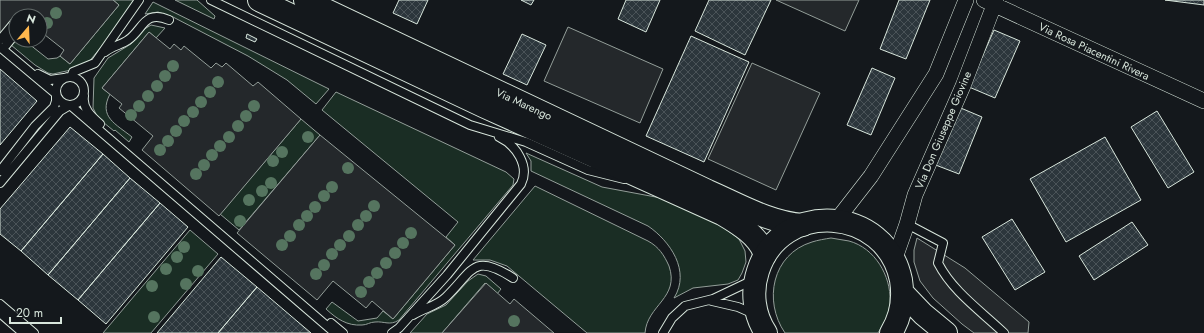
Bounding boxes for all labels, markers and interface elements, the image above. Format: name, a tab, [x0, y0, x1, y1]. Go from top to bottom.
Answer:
north arrow	[8, 8, 48, 48]
text: N	[25, 10, 38, 28]
street label: Via Rosa Piacentini Rivera	[1036, 18, 1152, 84]
street label: Via Don Giuseppe Giovine	[911, 68, 975, 191]
street label: Via Marengo	[493, 84, 555, 124]
scale bar	[10, 299, 61, 325]
text: 20 m	[16, 304, 43, 322]

